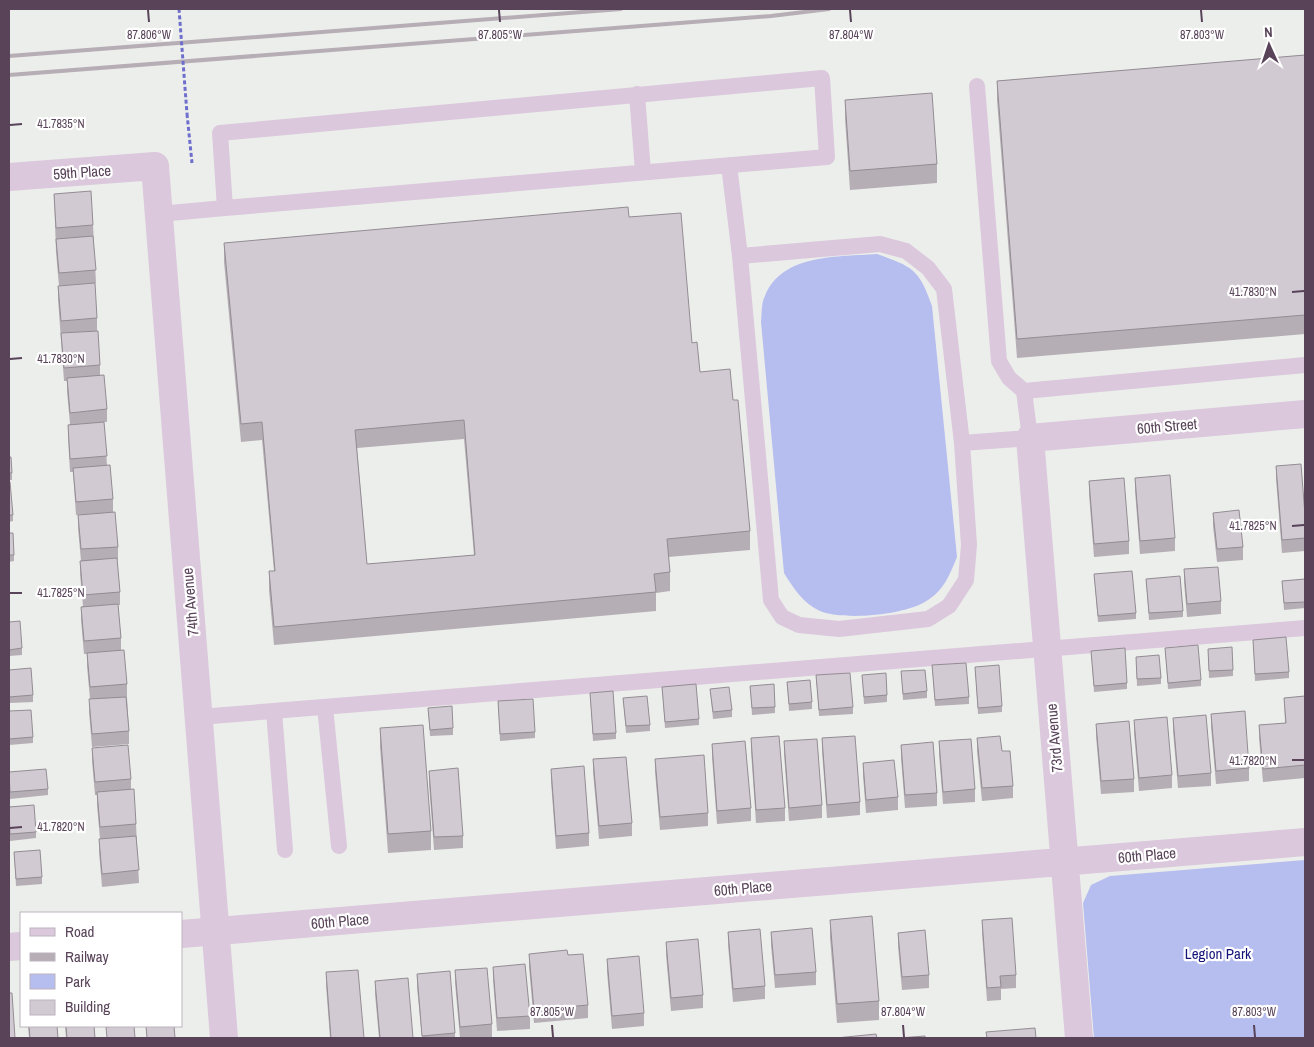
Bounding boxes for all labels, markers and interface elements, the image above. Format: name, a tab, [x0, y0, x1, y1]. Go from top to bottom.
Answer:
north arrow	[1244, 20, 1294, 70]
text: N	[1264, 23, 1273, 41]
text: 87.806°W	[127, 27, 172, 43]
text: 87.805°W	[478, 27, 523, 43]
text: 87.804°W	[829, 27, 874, 43]
text: 87.803°W	[1180, 27, 1225, 43]
text: 41.7835°N	[37, 116, 85, 132]
street label: 59th Place	[52, 159, 112, 185]
text: 41.7830°N	[1229, 284, 1277, 300]
text: 41.7830°N	[37, 351, 85, 367]
street label: 60th Street	[1136, 413, 1198, 439]
text: 41.7825°N	[1229, 518, 1277, 534]
street label: 74th Avenue	[177, 567, 203, 637]
text: 41.7825°N	[37, 585, 85, 601]
street label: 73rd Avenue	[1041, 703, 1067, 773]
text: 41.7820°N	[1229, 753, 1277, 769]
text: 41.7820°N	[37, 819, 85, 835]
street label: 60th Place	[1117, 842, 1177, 868]
street label: 60th Place	[713, 875, 773, 901]
street label: 60th Place	[310, 908, 370, 934]
legend	[20, 912, 182, 1027]
text: Road	[65, 921, 94, 942]
park label: Legion Park	[1185, 943, 1252, 964]
text: Railway	[65, 946, 110, 967]
text: Park	[65, 971, 91, 992]
text: Building	[65, 996, 110, 1017]
text: 87.805°W	[530, 1004, 575, 1020]
text: 87.804°W	[881, 1004, 926, 1020]
text: 87.803°W	[1232, 1004, 1277, 1020]

